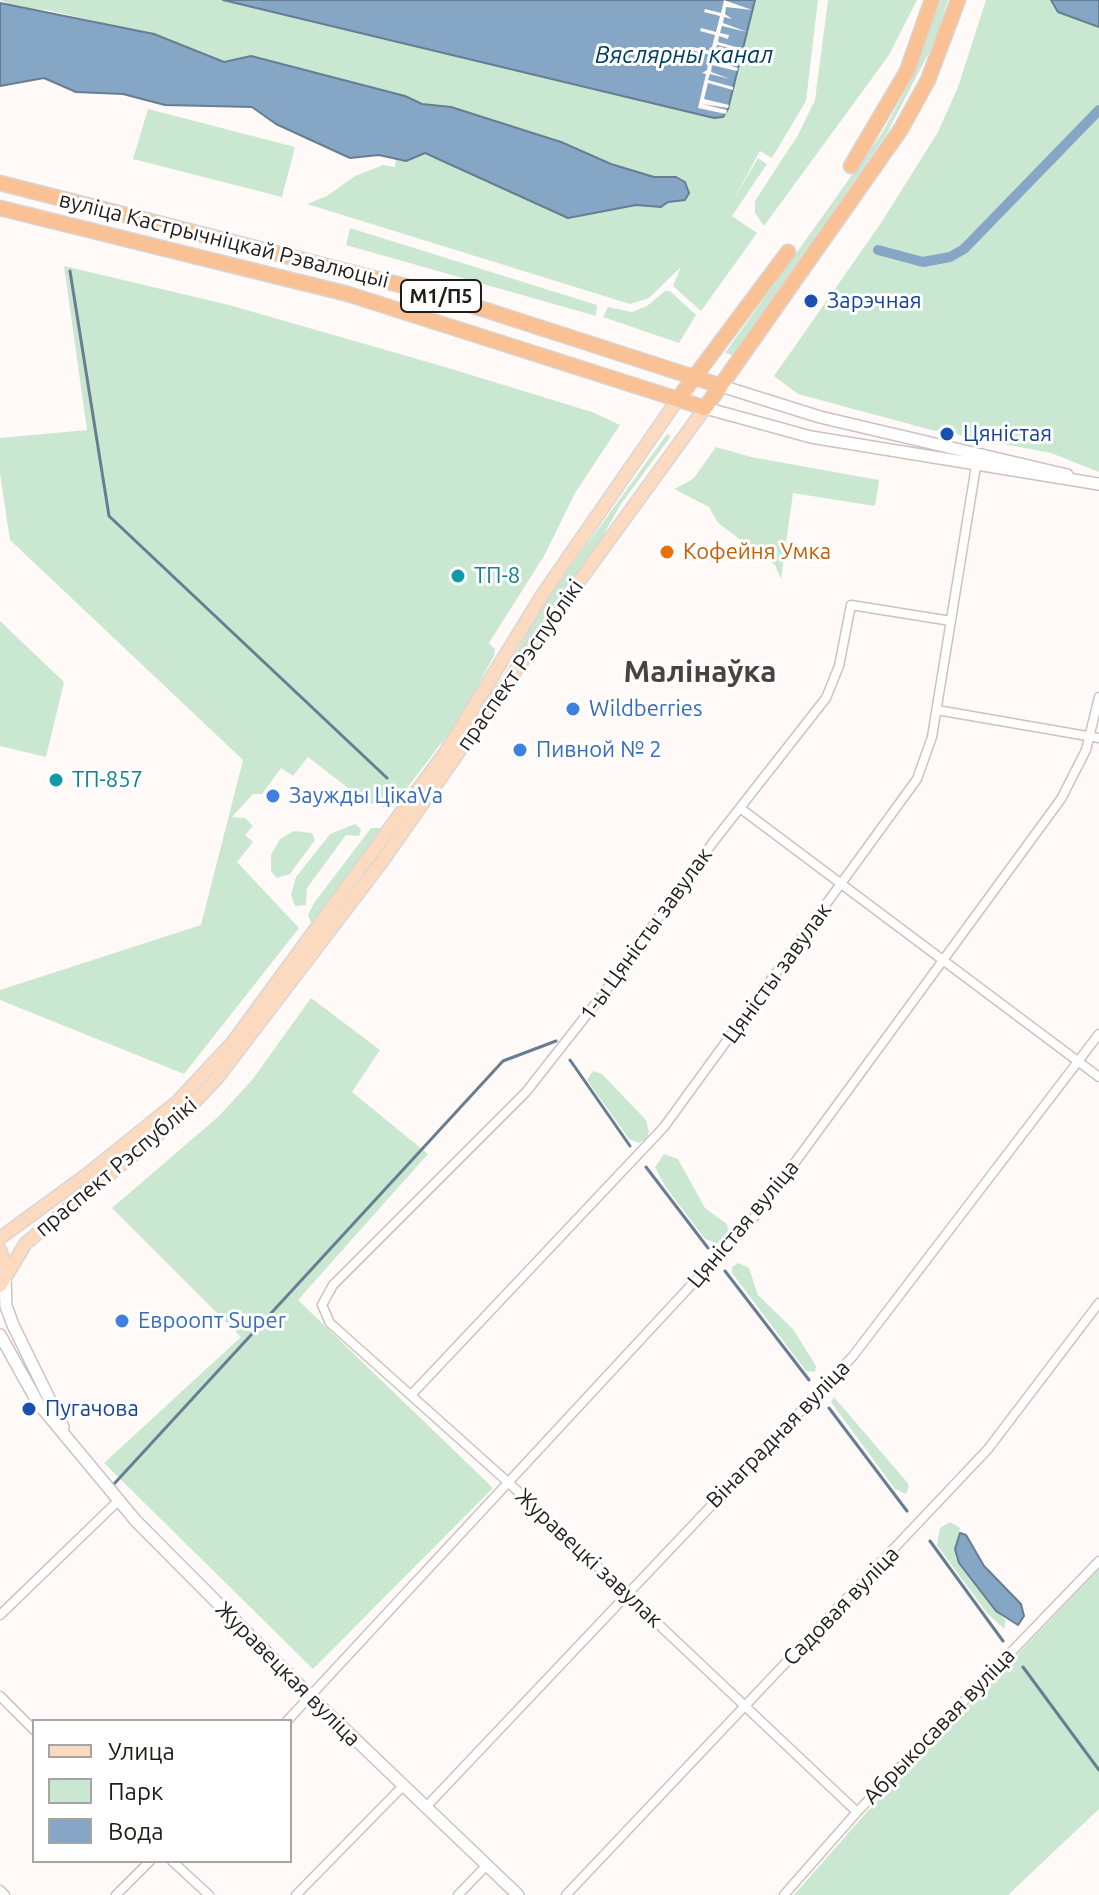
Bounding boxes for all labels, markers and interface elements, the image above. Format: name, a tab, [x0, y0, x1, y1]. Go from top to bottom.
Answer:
water label: Вяслярны канал	[595, 41, 773, 69]
street label: вуліца Кастрычніцкай Рэвалюцыі	[56, 186, 392, 294]
road number: М1/П5	[401, 280, 481, 312]
place label: Зарэчная	[827, 288, 922, 314]
marker: Зарэчная	[802, 292, 820, 310]
place label: Цяністая	[963, 421, 1052, 447]
marker: Цяністая	[938, 425, 956, 443]
place label: Кофейня Умка	[683, 539, 831, 565]
marker: Кофейня Умка	[658, 543, 676, 561]
place label: ТП-8	[474, 563, 520, 589]
marker: ТП-8	[449, 567, 467, 585]
street label: праспект Рэспублікі	[451, 574, 589, 756]
district label: Малінаўка	[624, 654, 776, 690]
place label: Wildberries	[589, 696, 702, 722]
marker: Wildberries	[564, 700, 582, 718]
place label: Пивной № 2	[536, 737, 662, 763]
marker: Пивной № 2	[511, 741, 529, 759]
place label: ТП-857	[72, 767, 143, 793]
marker: ТП-857	[47, 771, 65, 789]
place label: Заужды ЦікаVа	[289, 783, 443, 809]
marker: Заужды ЦікаVа	[264, 787, 282, 805]
street label: 1-ы Цяністы завулак	[574, 842, 718, 1026]
street label: Цяністы завулак	[717, 898, 837, 1048]
street label: праспект Рэспублікі	[30, 1092, 202, 1242]
street label: Цяністая вуліца	[682, 1155, 804, 1293]
place label: Евроопт Super	[138, 1308, 286, 1334]
marker: Евроопт Super	[113, 1312, 131, 1330]
street label: Вінаградная вуліца	[701, 1355, 855, 1513]
place label: Пугачова	[45, 1396, 139, 1422]
marker: Пугачова	[20, 1400, 38, 1418]
street label: Журавецкі завулак	[510, 1483, 668, 1633]
street label: Садовая вуліца	[777, 1541, 905, 1671]
street label: Журавецкая вуліца	[210, 1596, 366, 1752]
street label: Абрыкосавая вуліца	[858, 1642, 1020, 1810]
legend	[32, 1719, 292, 1863]
text: Улица	[108, 1738, 175, 1765]
text: Парк	[108, 1778, 163, 1805]
text: Вода	[108, 1818, 164, 1845]

